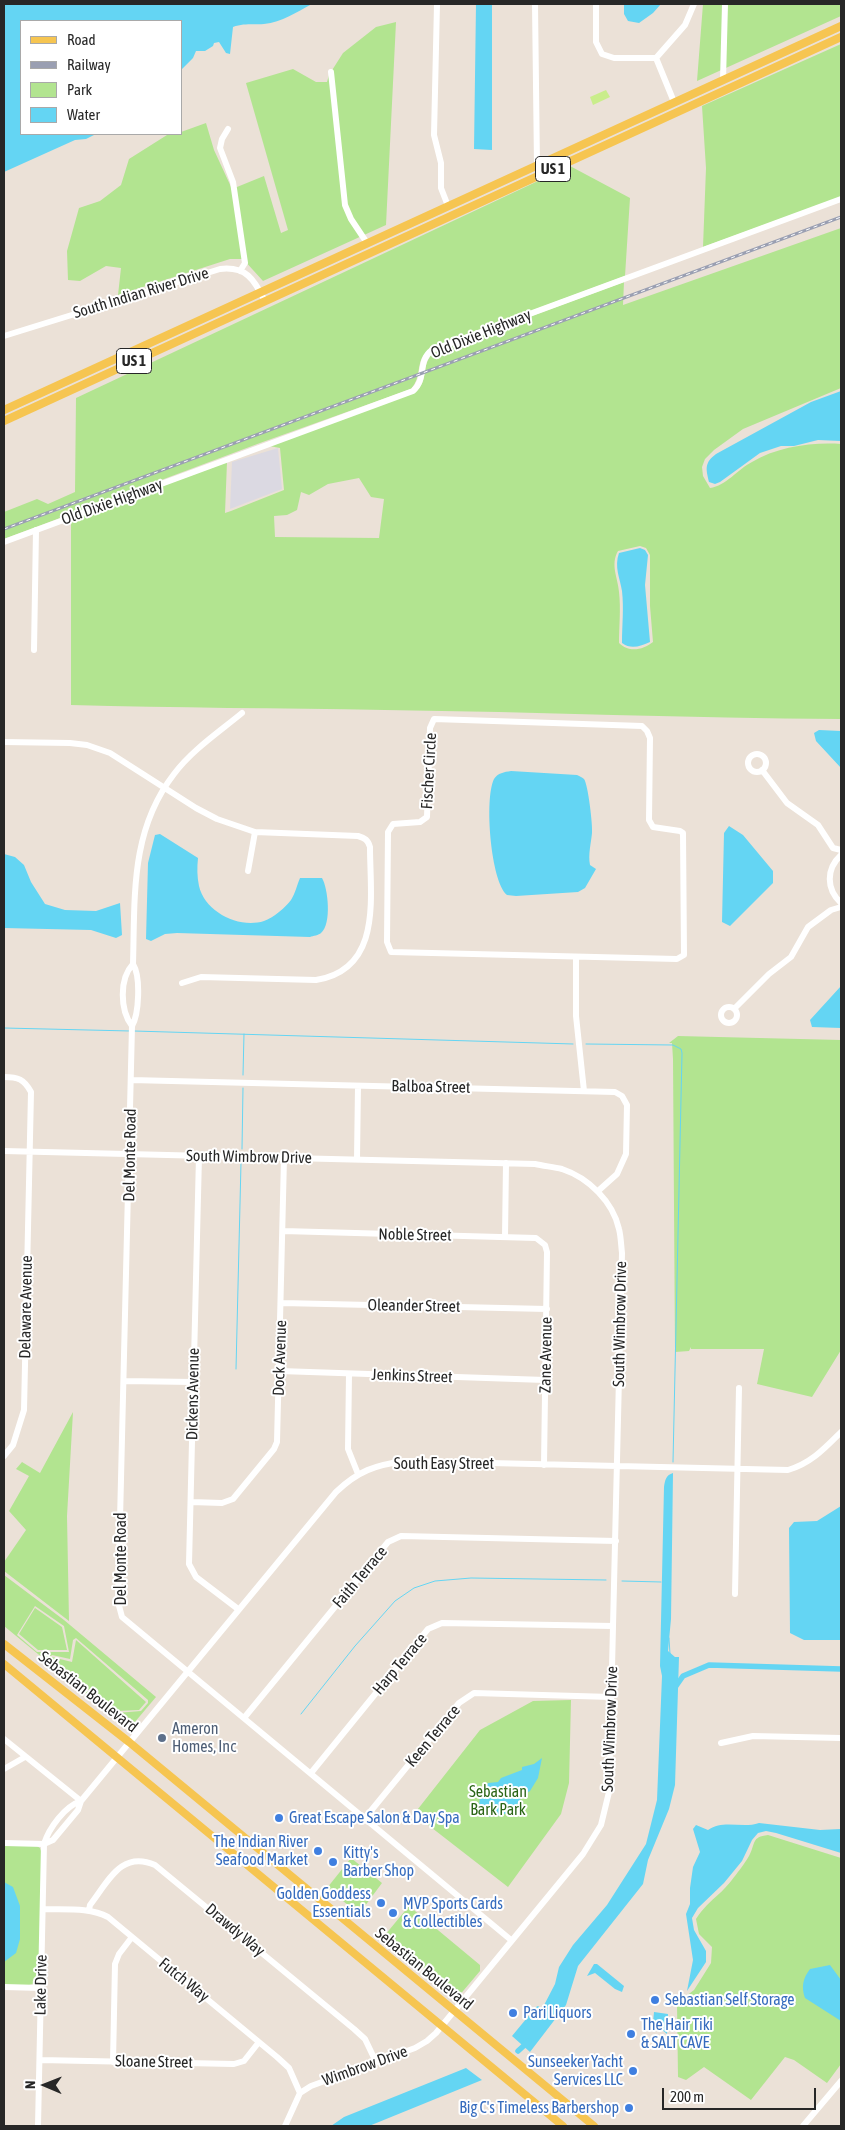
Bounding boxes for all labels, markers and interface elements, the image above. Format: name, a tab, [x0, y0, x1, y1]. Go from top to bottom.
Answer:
legend	[20, 20, 182, 135]
text: Road	[67, 31, 96, 48]
text: Railway	[67, 56, 111, 73]
text: Park	[67, 81, 92, 98]
text: Water	[67, 106, 100, 123]
road number: US 1	[536, 156, 570, 182]
street label: South Indian River Drive	[71, 263, 211, 323]
street label: Old Dixie Highway	[428, 305, 534, 363]
road number: US 1	[116, 348, 152, 374]
street label: Old Dixie Highway	[59, 475, 165, 529]
street label: Fischer Circle	[417, 732, 441, 810]
street label: Balboa Street	[391, 1077, 471, 1097]
street label: Del Monte Road	[120, 1108, 140, 1202]
street label: South Wimbrow Drive	[186, 1146, 312, 1168]
street label: Noble Street	[378, 1225, 452, 1245]
street label: Delaware Avenue	[16, 1255, 36, 1359]
street label: South Wimbrow Drive	[609, 1261, 631, 1387]
street label: Oleander Street	[367, 1296, 461, 1316]
street label: Zane Avenue	[536, 1317, 556, 1393]
street label: Dock Avenue	[269, 1320, 291, 1396]
street label: Dickens Avenue	[183, 1348, 203, 1440]
street label: Jenkins Street	[371, 1365, 453, 1387]
street label: South Easy Street	[394, 1454, 494, 1474]
street label: Del Monte Road	[111, 1512, 131, 1606]
street label: Faith Terrace	[329, 1542, 391, 1612]
street label: Harp Terrace	[369, 1629, 431, 1699]
street label: Sebastian Boulevard	[35, 1647, 141, 1737]
street label: South Wimbrow Drive	[598, 1666, 622, 1792]
street label: Keen Terrace	[402, 1701, 464, 1771]
place label: Ameron Homes, Inc	[172, 1719, 236, 1757]
marker: Ameron Homes, Inc	[156, 1732, 168, 1744]
park label: Sebastian Bark Park	[469, 1782, 527, 1820]
place label: Great Escape Salon & Day Spa	[289, 1808, 460, 1828]
marker: Great Escape Salon & Day Spa	[273, 1812, 285, 1824]
place label: The Indian River Seafood Market	[213, 1832, 308, 1870]
place label: Kitty's Barber Shop	[343, 1843, 414, 1881]
marker: The Indian River Seafood Market	[312, 1845, 324, 1857]
marker: Kitty's Barber Shop	[327, 1856, 339, 1868]
place label: Golden Goddess Essentials	[276, 1884, 371, 1922]
place label: MVP Sports Cards & Collectibles	[403, 1894, 503, 1932]
marker: Golden Goddess Essentials	[375, 1897, 387, 1909]
street label: Drawdy Way	[201, 1900, 269, 1960]
marker: MVP Sports Cards & Collectibles	[387, 1907, 399, 1919]
street label: Sebastian Boulevard	[371, 1924, 477, 2014]
street label: Lake Drive	[31, 1954, 51, 2016]
street label: Futch Way	[155, 1954, 213, 2006]
place label: Sebastian Self Storage	[665, 1990, 795, 2010]
marker: Sebastian Self Storage	[649, 1994, 661, 2006]
place label: Pari Liquors	[523, 2003, 592, 2023]
marker: Pari Liquors	[507, 2007, 519, 2019]
place label: The Hair Tiki & SALT CAVE	[641, 2015, 713, 2053]
marker: The Hair Tiki & SALT CAVE	[625, 2028, 637, 2040]
street label: Wimbrow Drive	[320, 2042, 410, 2090]
street label: Sloane Street	[115, 2052, 193, 2072]
place label: Sunseeker Yacht Services LLC	[528, 2052, 623, 2090]
north arrow	[20, 2060, 70, 2110]
marker: Sunseeker Yacht Services LLC	[627, 2065, 639, 2077]
scale bar	[665, 2078, 819, 2110]
text: N	[22, 2080, 38, 2089]
text: 200 m	[670, 2088, 704, 2105]
place label: Big C's Timeless Barbershop	[459, 2098, 619, 2118]
marker: Big C's Timeless Barbershop	[623, 2102, 635, 2114]

